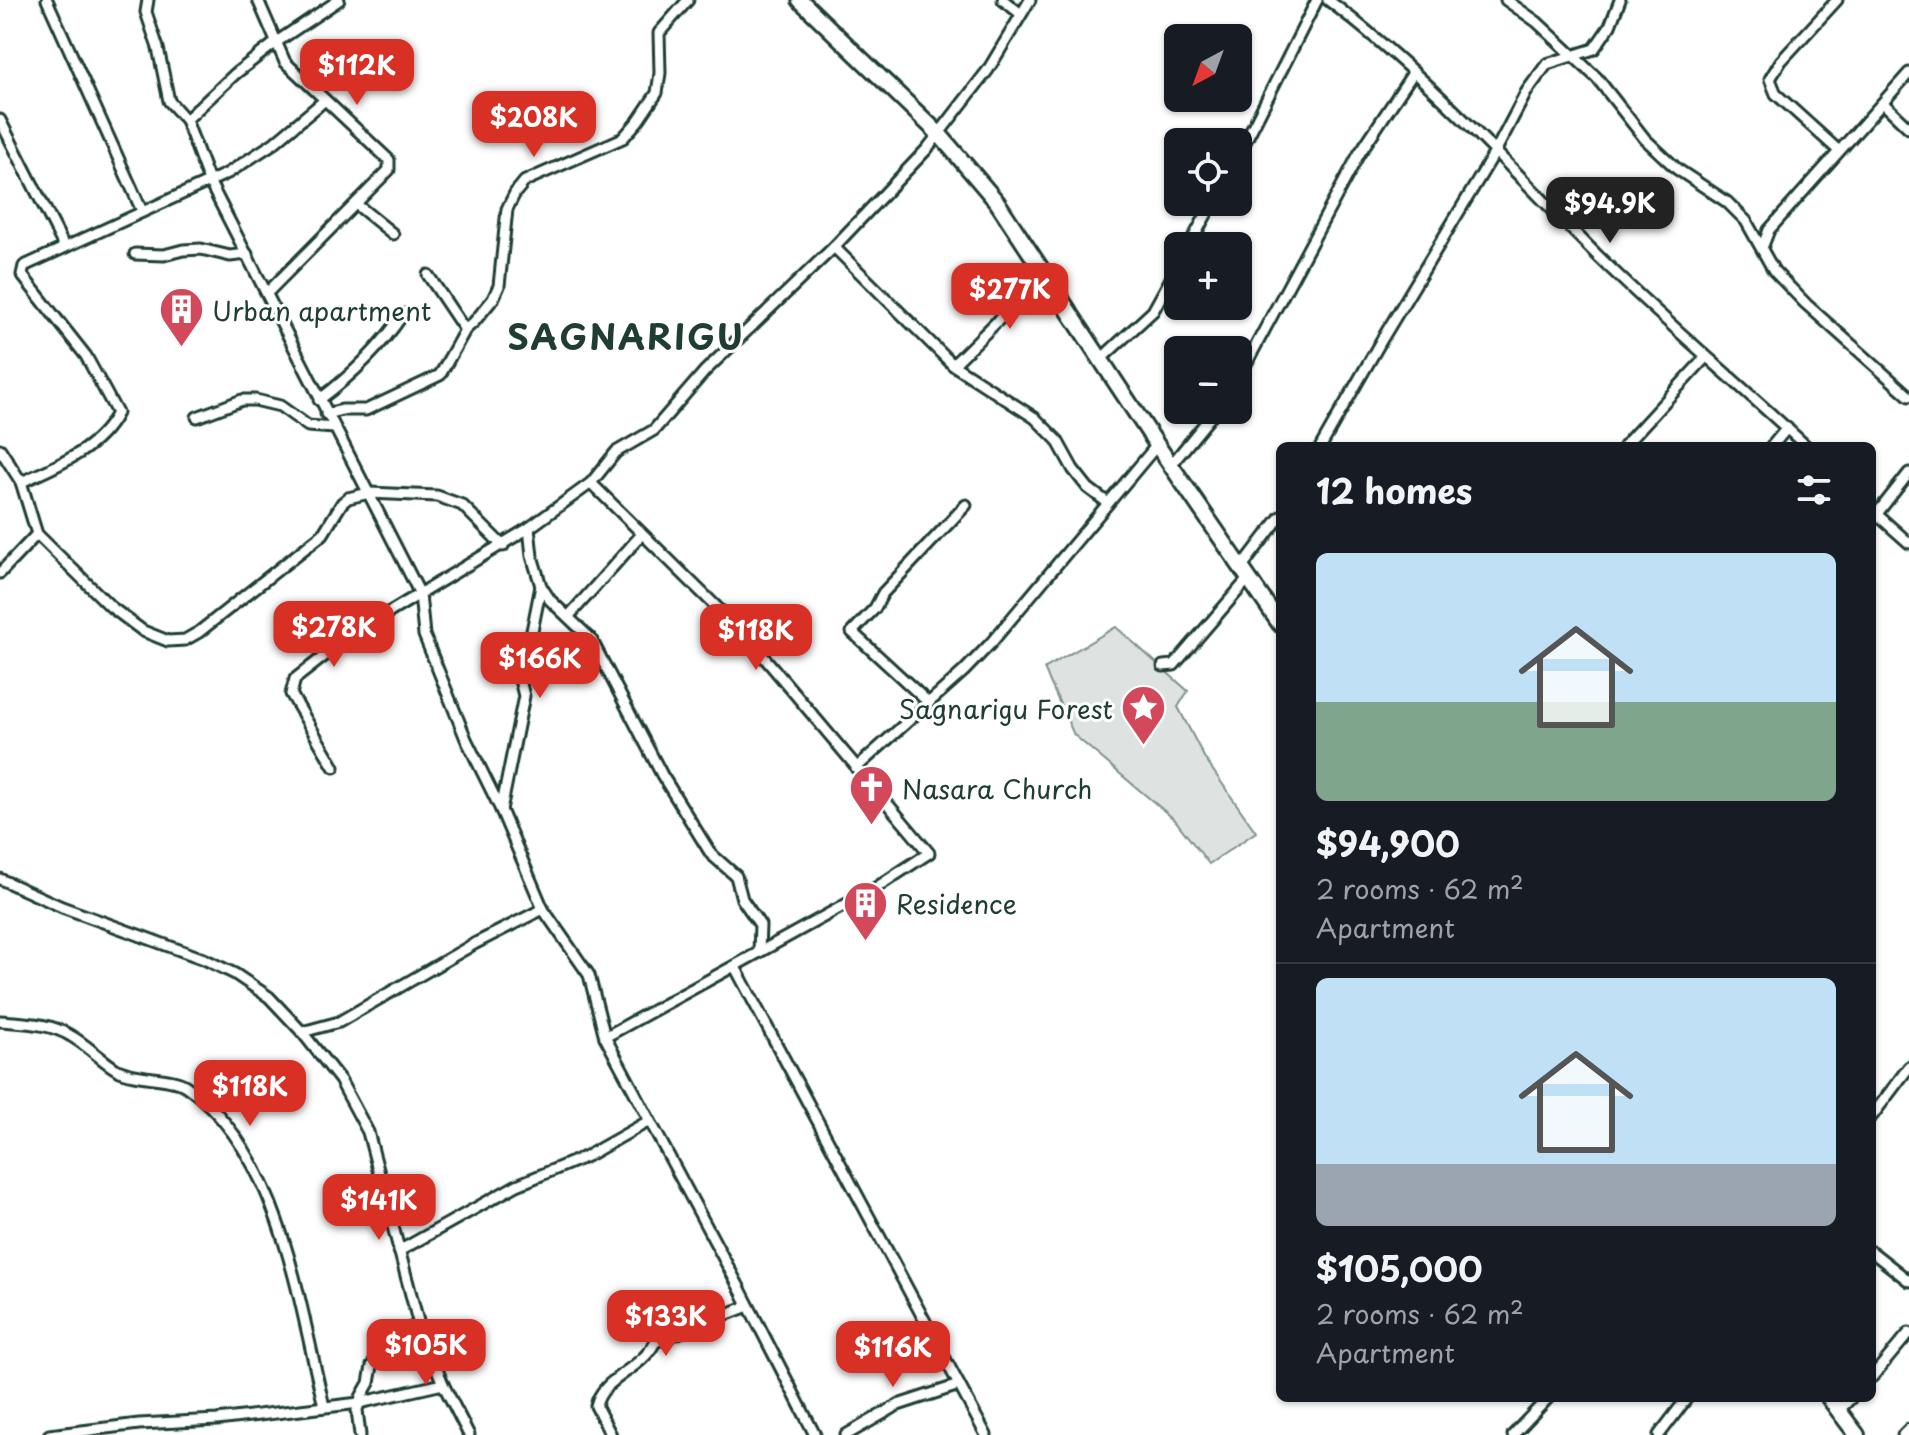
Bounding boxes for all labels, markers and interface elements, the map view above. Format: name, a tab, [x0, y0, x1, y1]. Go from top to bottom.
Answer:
north arrow	[1164, 24, 1252, 112]
map controls	[1164, 24, 1252, 424]
pin: $112K	[301, 39, 413, 107]
text: $112K	[318, 45, 396, 84]
pin: $208K	[478, 91, 590, 159]
text: $208K	[490, 97, 578, 136]
button: locate	[1164, 128, 1252, 216]
pin: $94.9K	[1545, 177, 1675, 245]
text: $94.9K	[1564, 183, 1656, 222]
button: +	[1164, 232, 1252, 320]
pin: $277K	[954, 263, 1066, 331]
text: $277K	[969, 269, 1051, 308]
building icon: Urban apartment	[157, 286, 205, 349]
place label: Urban apartment	[212, 291, 431, 330]
district label: SAGNARIGU	[507, 310, 745, 362]
button: −	[1164, 336, 1252, 424]
text: 12 homes	[1316, 464, 1472, 516]
icon: filters	[1792, 468, 1836, 512]
pin: $278K	[278, 601, 390, 669]
pin: $118K	[700, 604, 812, 672]
icon: home	[1504, 605, 1648, 749]
text: $278K	[291, 607, 377, 646]
text: $118K	[718, 610, 794, 649]
pin: $166K	[484, 632, 596, 700]
text: $166K	[499, 638, 581, 677]
place icon: Sagnarigu Forest	[1120, 684, 1168, 747]
place label: Sagnarigu Forest	[899, 689, 1113, 728]
church icon: Nasara Church	[847, 764, 895, 827]
place label: Nasara Church	[902, 769, 1092, 808]
text: $94,900	[1316, 817, 1460, 869]
text: 2 rooms · 62 m²	[1316, 869, 1524, 908]
building icon: Residence	[841, 879, 889, 942]
place label: Residence	[896, 884, 1017, 923]
text: Apartment	[1316, 908, 1455, 947]
icon: home	[1504, 1030, 1648, 1174]
pin: $118K	[194, 1060, 306, 1128]
text: $118K	[212, 1066, 288, 1105]
pin: $141K	[323, 1174, 435, 1242]
text: $141K	[341, 1180, 417, 1219]
text: $105,000	[1316, 1242, 1483, 1294]
pin: $133K	[610, 1290, 722, 1358]
text: 2 rooms · 62 m²	[1316, 1294, 1524, 1333]
text: $133K	[625, 1296, 707, 1335]
pin: $105K	[370, 1319, 482, 1387]
pin: $116K	[837, 1321, 949, 1389]
text: $105K	[385, 1325, 467, 1364]
text: $116K	[854, 1327, 932, 1366]
text: Apartment	[1316, 1333, 1455, 1372]

